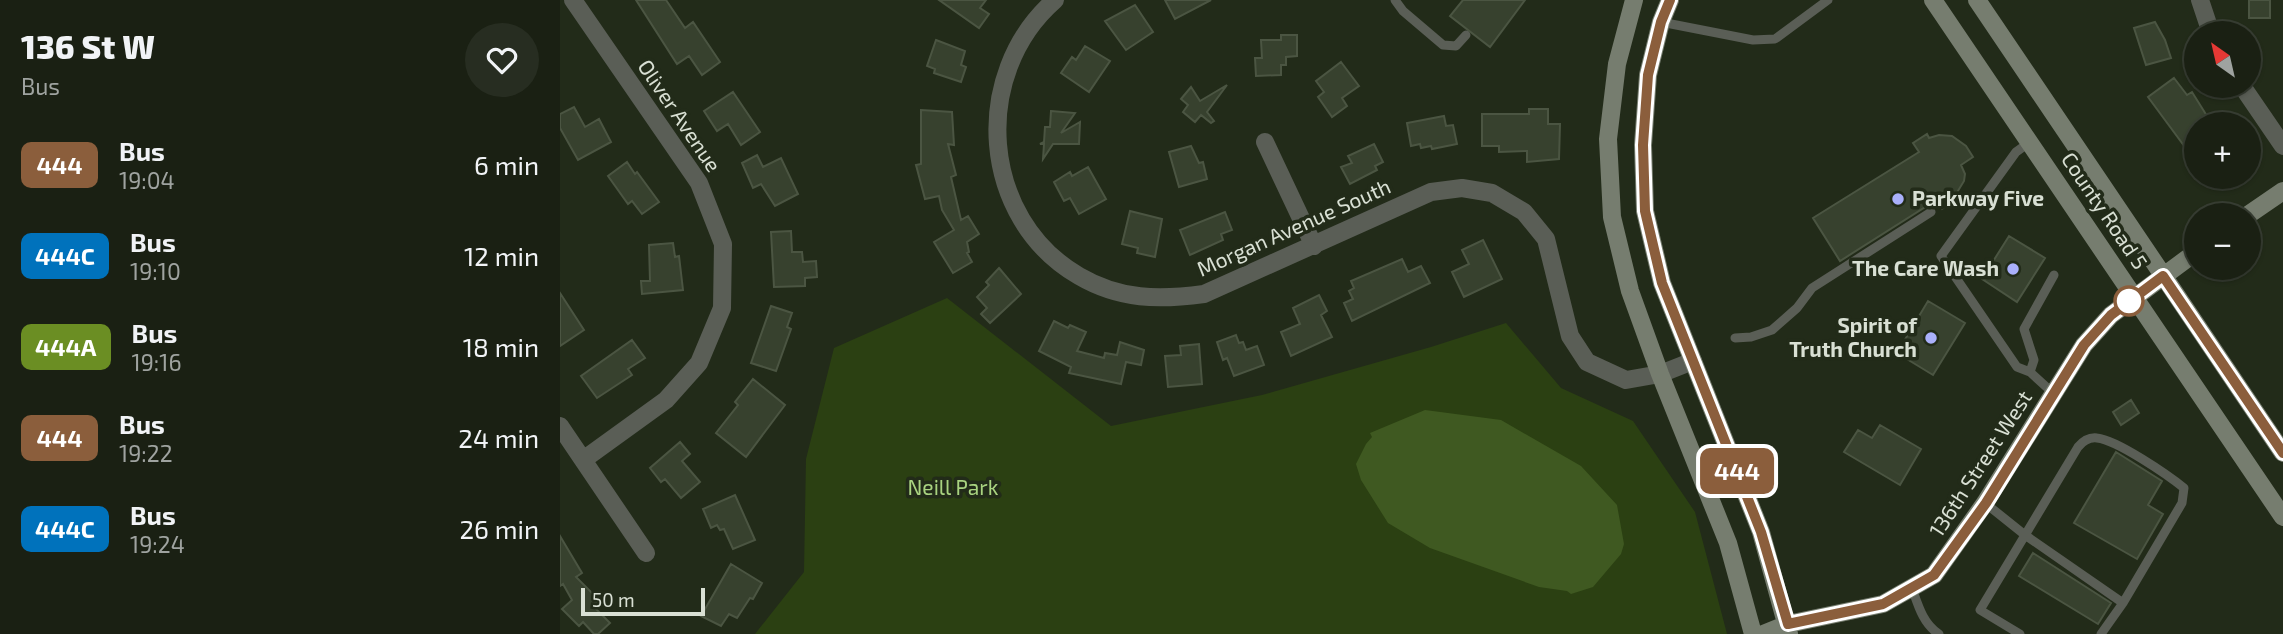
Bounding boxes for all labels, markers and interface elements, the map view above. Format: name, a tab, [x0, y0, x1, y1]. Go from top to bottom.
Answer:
north arrow	[2184, 21, 2261, 98]
map controls	[2184, 21, 2261, 280]
button: heart	[465, 23, 539, 97]
text: 136 St W	[21, 26, 155, 66]
street label: Oliver Avenue	[633, 54, 727, 176]
text: Bus	[21, 72, 60, 100]
button: +	[2184, 112, 2261, 189]
text: Bus	[119, 135, 165, 166]
street label: County Road 5	[2057, 147, 2154, 273]
text: 6 min	[474, 149, 539, 180]
text: 444	[37, 150, 82, 179]
text: 19:04	[119, 166, 175, 194]
street label: Morgan Avenue South	[1193, 173, 1394, 281]
place label: Parkway Five	[1912, 185, 2044, 211]
marker: Parkway Five	[1890, 191, 1906, 207]
button: −	[2184, 203, 2261, 280]
text: Bus	[130, 226, 176, 257]
text: 12 min	[464, 240, 539, 271]
text: 444C	[35, 241, 95, 270]
place label: The Care Wash	[1852, 255, 1999, 280]
text: 19:10	[130, 257, 181, 285]
marker: The Care Wash	[2005, 261, 2021, 277]
unlabelled marker	[2114, 286, 2144, 316]
place label: Spirit of Truth Church	[1789, 312, 1918, 361]
text: Bus	[132, 317, 177, 348]
marker: Spirit of Truth Church	[1923, 330, 1939, 346]
text: 18 min	[463, 331, 539, 362]
text: 444A	[35, 332, 97, 361]
text: 19:16	[132, 348, 182, 376]
street label: 136th Street West	[1923, 385, 2036, 541]
text: Bus	[119, 408, 165, 439]
text: 24 min	[458, 422, 539, 453]
text: 444	[37, 423, 82, 452]
text: 19:22	[119, 439, 173, 467]
line badge: 444	[1697, 448, 1777, 494]
text: 444	[1714, 456, 1760, 485]
park label: Neill Park	[908, 474, 999, 499]
text: Bus	[130, 499, 176, 530]
text: 26 min	[459, 513, 539, 544]
text: 444C	[35, 514, 95, 543]
text: 19:24	[130, 530, 185, 558]
scale bar	[581, 585, 705, 617]
text: 50 m	[592, 588, 635, 611]

